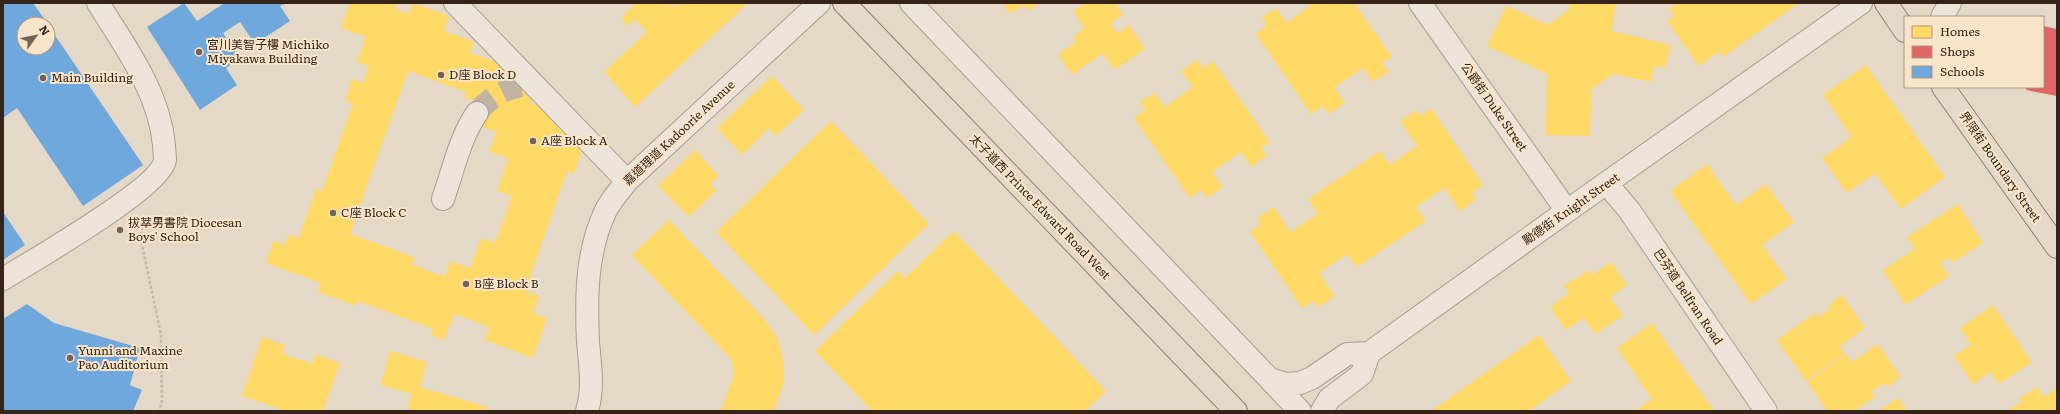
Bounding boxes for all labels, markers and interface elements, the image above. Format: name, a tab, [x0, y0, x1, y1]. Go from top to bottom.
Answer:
north arrow	[16, 16, 56, 56]
legend	[1904, 16, 2044, 88]
text: N	[36, 22, 54, 38]
text: Homes	[1940, 22, 1980, 40]
place label: 宮川美智子樓 Michiko Miyakawa Building	[207, 35, 329, 67]
text: Shops	[1940, 42, 1975, 60]
marker: 宮川美智子樓 Michiko Miyakawa Building	[194, 47, 204, 57]
street label: 公爵街 Duke Street	[1457, 58, 1532, 155]
text: Schools	[1940, 62, 1985, 80]
place label: D座 Block D	[449, 65, 516, 83]
place label: Main Building	[51, 68, 133, 86]
marker: D座 Block D	[436, 70, 446, 80]
marker: Main Building	[38, 73, 48, 83]
street label: 嘉道理道 Kadoorie Avenue	[618, 75, 738, 189]
street label: 界限街 Boundary Street	[1956, 107, 2046, 226]
street label: 太子道西 Prince Edward Road West	[966, 130, 1115, 283]
place label: A座 Block A	[541, 131, 608, 149]
marker: A座 Block A	[528, 136, 538, 146]
street label: 勵德街 Knight Street	[1518, 168, 1623, 249]
place label: C座 Block C	[341, 203, 407, 221]
marker: C座 Block C	[328, 208, 338, 218]
place label: 拔萃男書院 Diocesan Boys' School	[128, 213, 242, 245]
marker: 拔萃男書院 Diocesan Boys' School	[115, 225, 125, 235]
street label: 巴芬道 Belfran Road	[1650, 245, 1728, 349]
place label: B座 Block B	[474, 274, 539, 292]
marker: B座 Block B	[461, 279, 471, 289]
place label: Yunni and Maxine Pao Auditorium	[78, 341, 183, 373]
marker: Yunni and Maxine Pao Auditorium	[65, 353, 75, 363]

